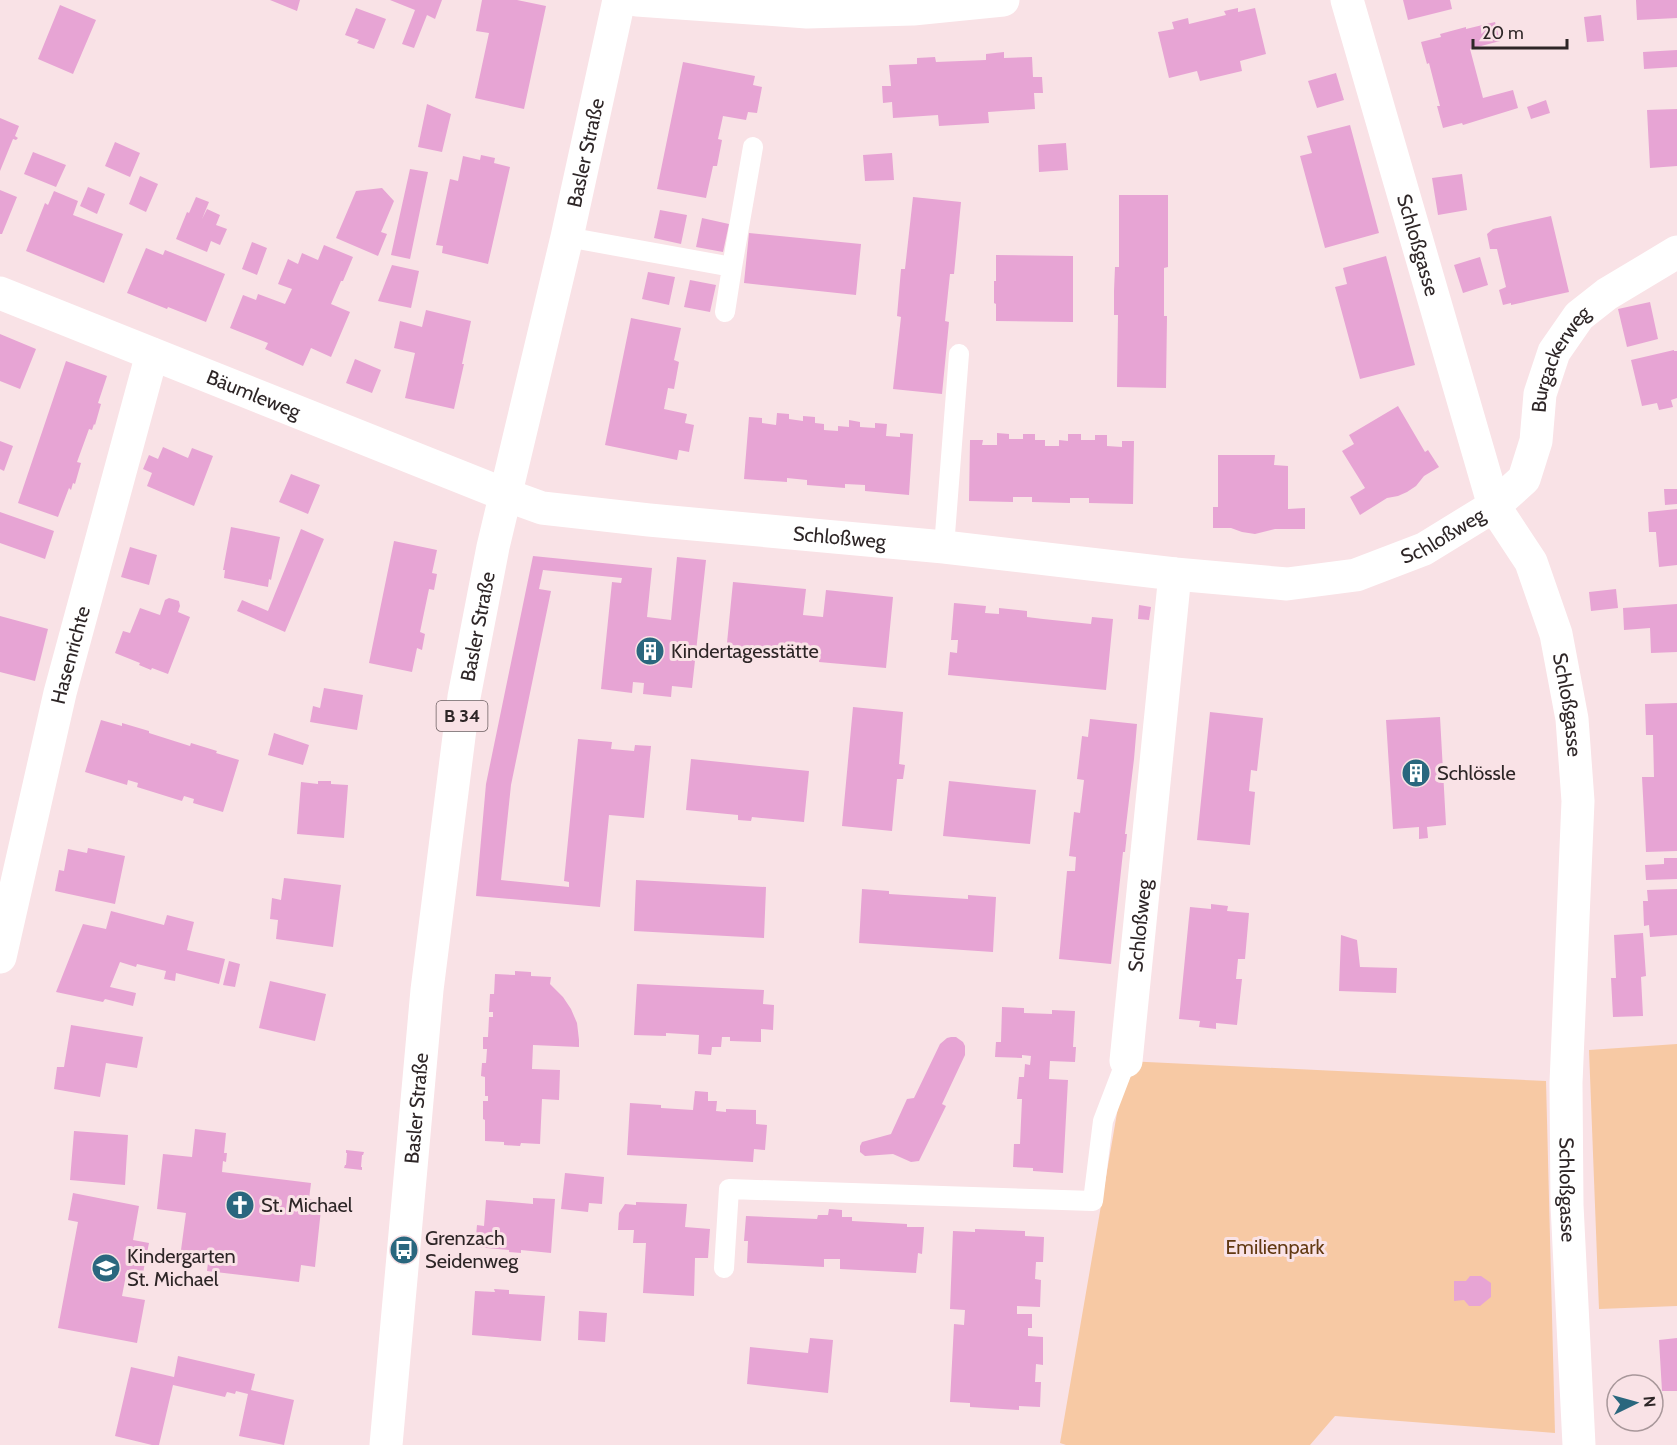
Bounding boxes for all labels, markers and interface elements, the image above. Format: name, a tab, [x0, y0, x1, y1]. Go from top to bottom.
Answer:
scale bar	[1473, 12, 1568, 50]
text: 20 m	[1482, 22, 1524, 44]
street label: Basler Straße	[562, 96, 609, 210]
street label: Schloßgasse	[1392, 191, 1444, 299]
street label: Burgackerweg	[1526, 299, 1595, 413]
street label: Bäumleweg	[203, 365, 305, 424]
street label: Schloßweg	[1397, 502, 1490, 569]
street label: Schloßweg	[792, 521, 888, 554]
street label: Basler Straße	[455, 570, 500, 683]
street label: Hasenrichte	[46, 603, 95, 706]
building icon: Kindertagesstätte	[634, 635, 666, 667]
place label: Kindertagesstätte	[671, 639, 819, 663]
street label: Schloßgasse	[1548, 651, 1587, 758]
road number: B 34	[436, 701, 488, 731]
building icon: Schlössle	[1400, 757, 1432, 789]
place label: Schlössle	[1437, 761, 1516, 785]
street label: Schloßweg	[1123, 877, 1156, 973]
street label: Basler Straße	[399, 1052, 433, 1165]
street label: Schloßgasse	[1554, 1137, 1581, 1243]
church icon: St. Michael	[224, 1189, 256, 1221]
place label: St. Michael	[261, 1193, 353, 1217]
place label: Grenzach Seidenweg	[425, 1226, 519, 1273]
bus stop icon: Grenzach Seidenweg	[388, 1234, 420, 1266]
park label: Emilienpark	[1225, 1235, 1325, 1259]
place label: Kindergarten St. Michael	[127, 1244, 236, 1291]
school or university icon: Kindergarten St. Michael	[90, 1252, 122, 1284]
north arrow	[1605, 1373, 1665, 1433]
text: N	[1639, 1395, 1659, 1408]

